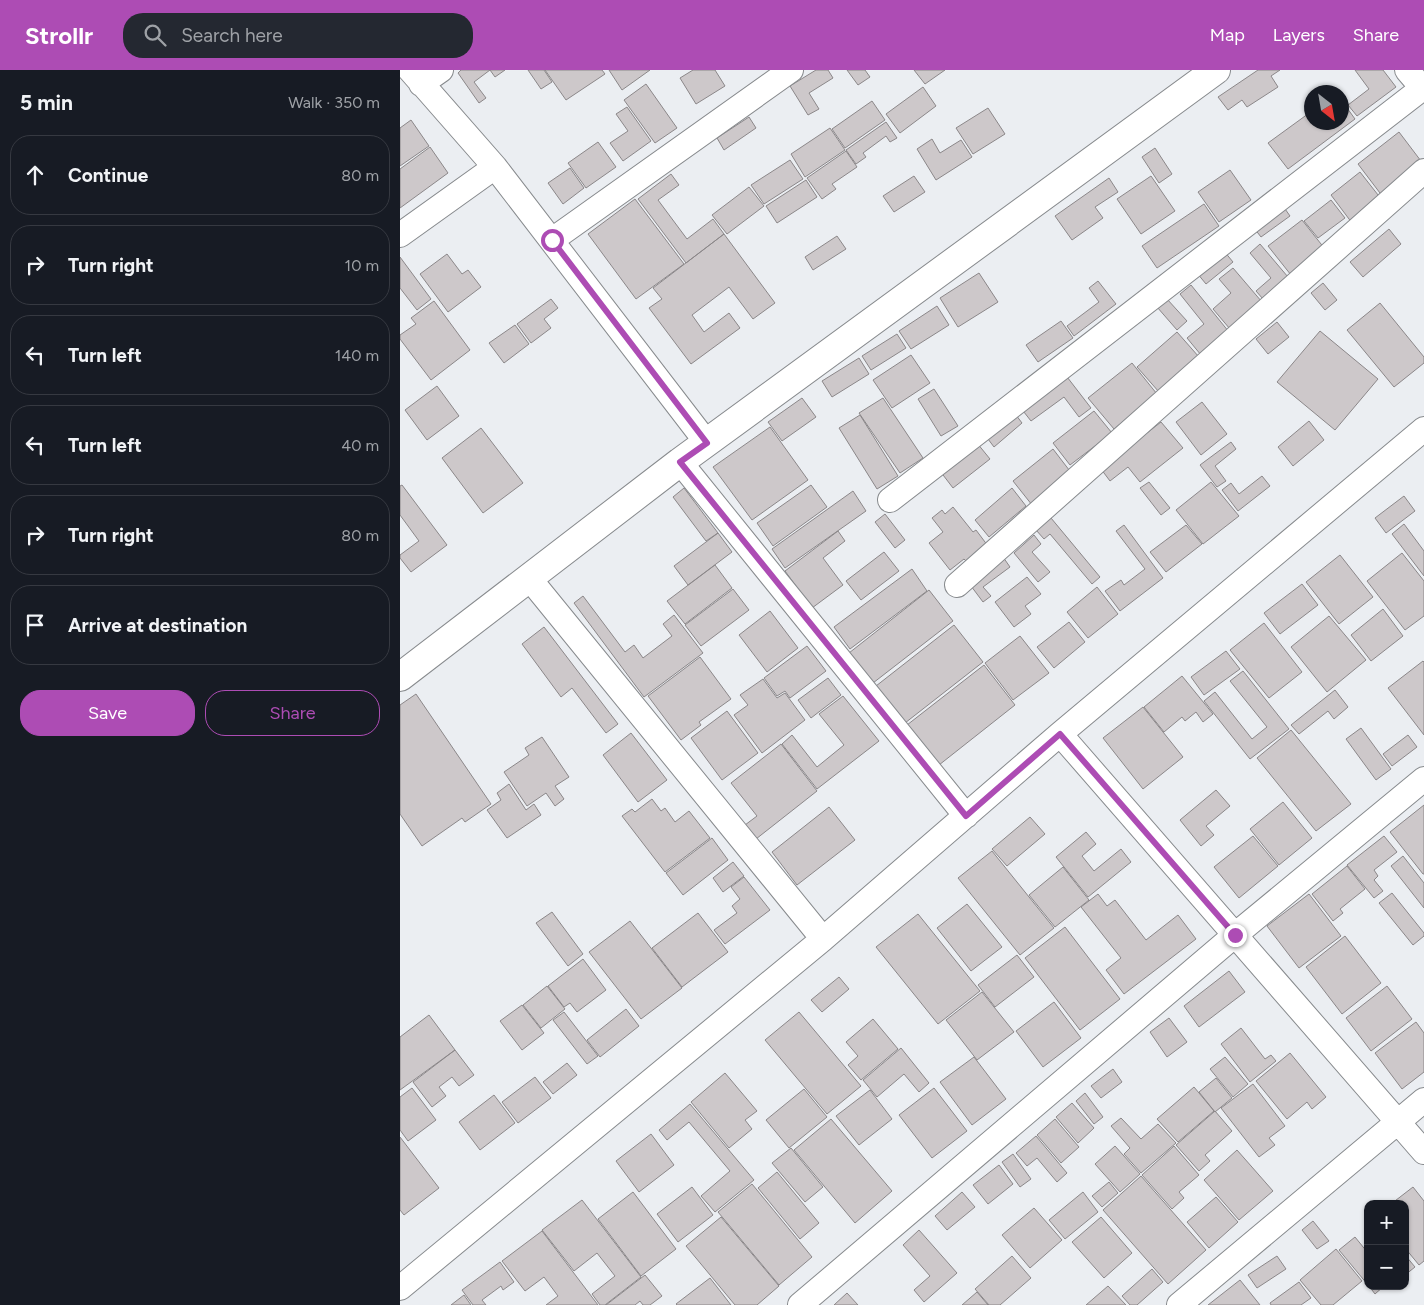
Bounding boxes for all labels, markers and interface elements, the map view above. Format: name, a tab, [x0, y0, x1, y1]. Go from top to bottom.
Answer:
search box	[123, 13, 473, 58]
text: Strollr	[25, 21, 93, 50]
icon: search	[141, 21, 169, 49]
text: Search here	[181, 24, 283, 47]
text: Map	[1210, 24, 1245, 46]
text: Layers	[1273, 24, 1325, 46]
text: Share	[1353, 24, 1399, 46]
north arrow	[1304, 85, 1349, 130]
text: 5 min	[20, 90, 73, 115]
text: Walk · 350 m	[288, 93, 380, 112]
icon: ahead	[21, 161, 49, 189]
text: Continue	[68, 164, 148, 187]
text: 80 m	[341, 166, 379, 185]
route start	[541, 229, 564, 252]
icon: right	[21, 251, 49, 279]
text: Turn right	[68, 254, 154, 277]
text: 10 m	[345, 256, 379, 275]
icon: left	[21, 341, 49, 369]
text: Turn left	[68, 344, 142, 367]
text: 140 m	[335, 346, 379, 365]
icon: left	[21, 431, 49, 459]
text: Turn left	[68, 434, 142, 457]
text: 40 m	[341, 436, 379, 455]
icon: right	[21, 521, 49, 549]
text: Turn right	[68, 524, 154, 547]
text: 80 m	[341, 526, 379, 545]
icon: arrive	[21, 611, 49, 639]
text: Arrive at destination	[68, 614, 247, 637]
button: Save	[20, 690, 195, 736]
button: Share	[205, 690, 380, 736]
route end	[1224, 924, 1247, 947]
map controls	[1364, 1200, 1409, 1290]
button: +	[1364, 1200, 1409, 1245]
button: −	[1364, 1245, 1409, 1290]

